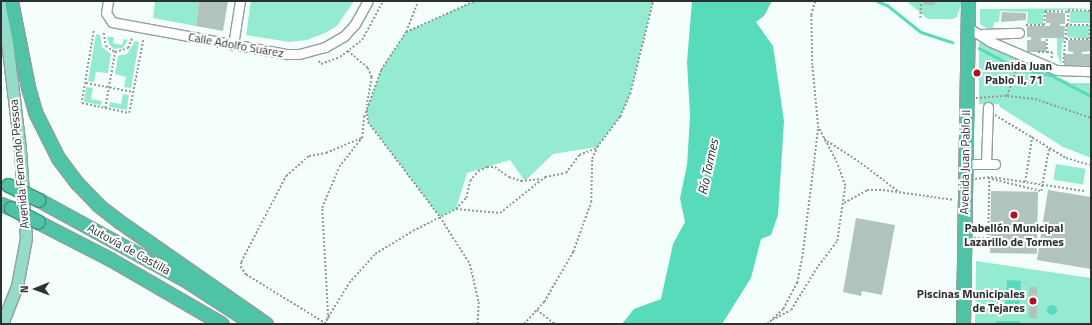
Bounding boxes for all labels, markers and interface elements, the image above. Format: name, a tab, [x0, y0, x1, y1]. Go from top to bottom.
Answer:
street label: Calle Adolfo Suárez	[187, 30, 285, 60]
place label: Avenida Juan Pablo II, 71	[985, 59, 1052, 87]
marker: Avenida Juan Pablo II, 71	[972, 68, 982, 78]
street label: Avenida Fernando Pessoa	[6, 99, 32, 229]
street label: Avenida Juan Pablo II	[957, 110, 973, 214]
water label: Río Tormes	[694, 138, 722, 196]
marker: Pabellón Municipal Lazarillo de Tormes	[1009, 210, 1019, 220]
street label: Autovía de Castilla	[85, 220, 173, 278]
place label: Pabellón Municipal Lazarillo de Tormes	[964, 221, 1064, 249]
north arrow	[16, 269, 56, 309]
text: N	[16, 285, 32, 293]
place label: Piscinas Municipales de Tejares	[917, 287, 1025, 315]
marker: Piscinas Municipales de Tejares	[1028, 296, 1038, 306]

